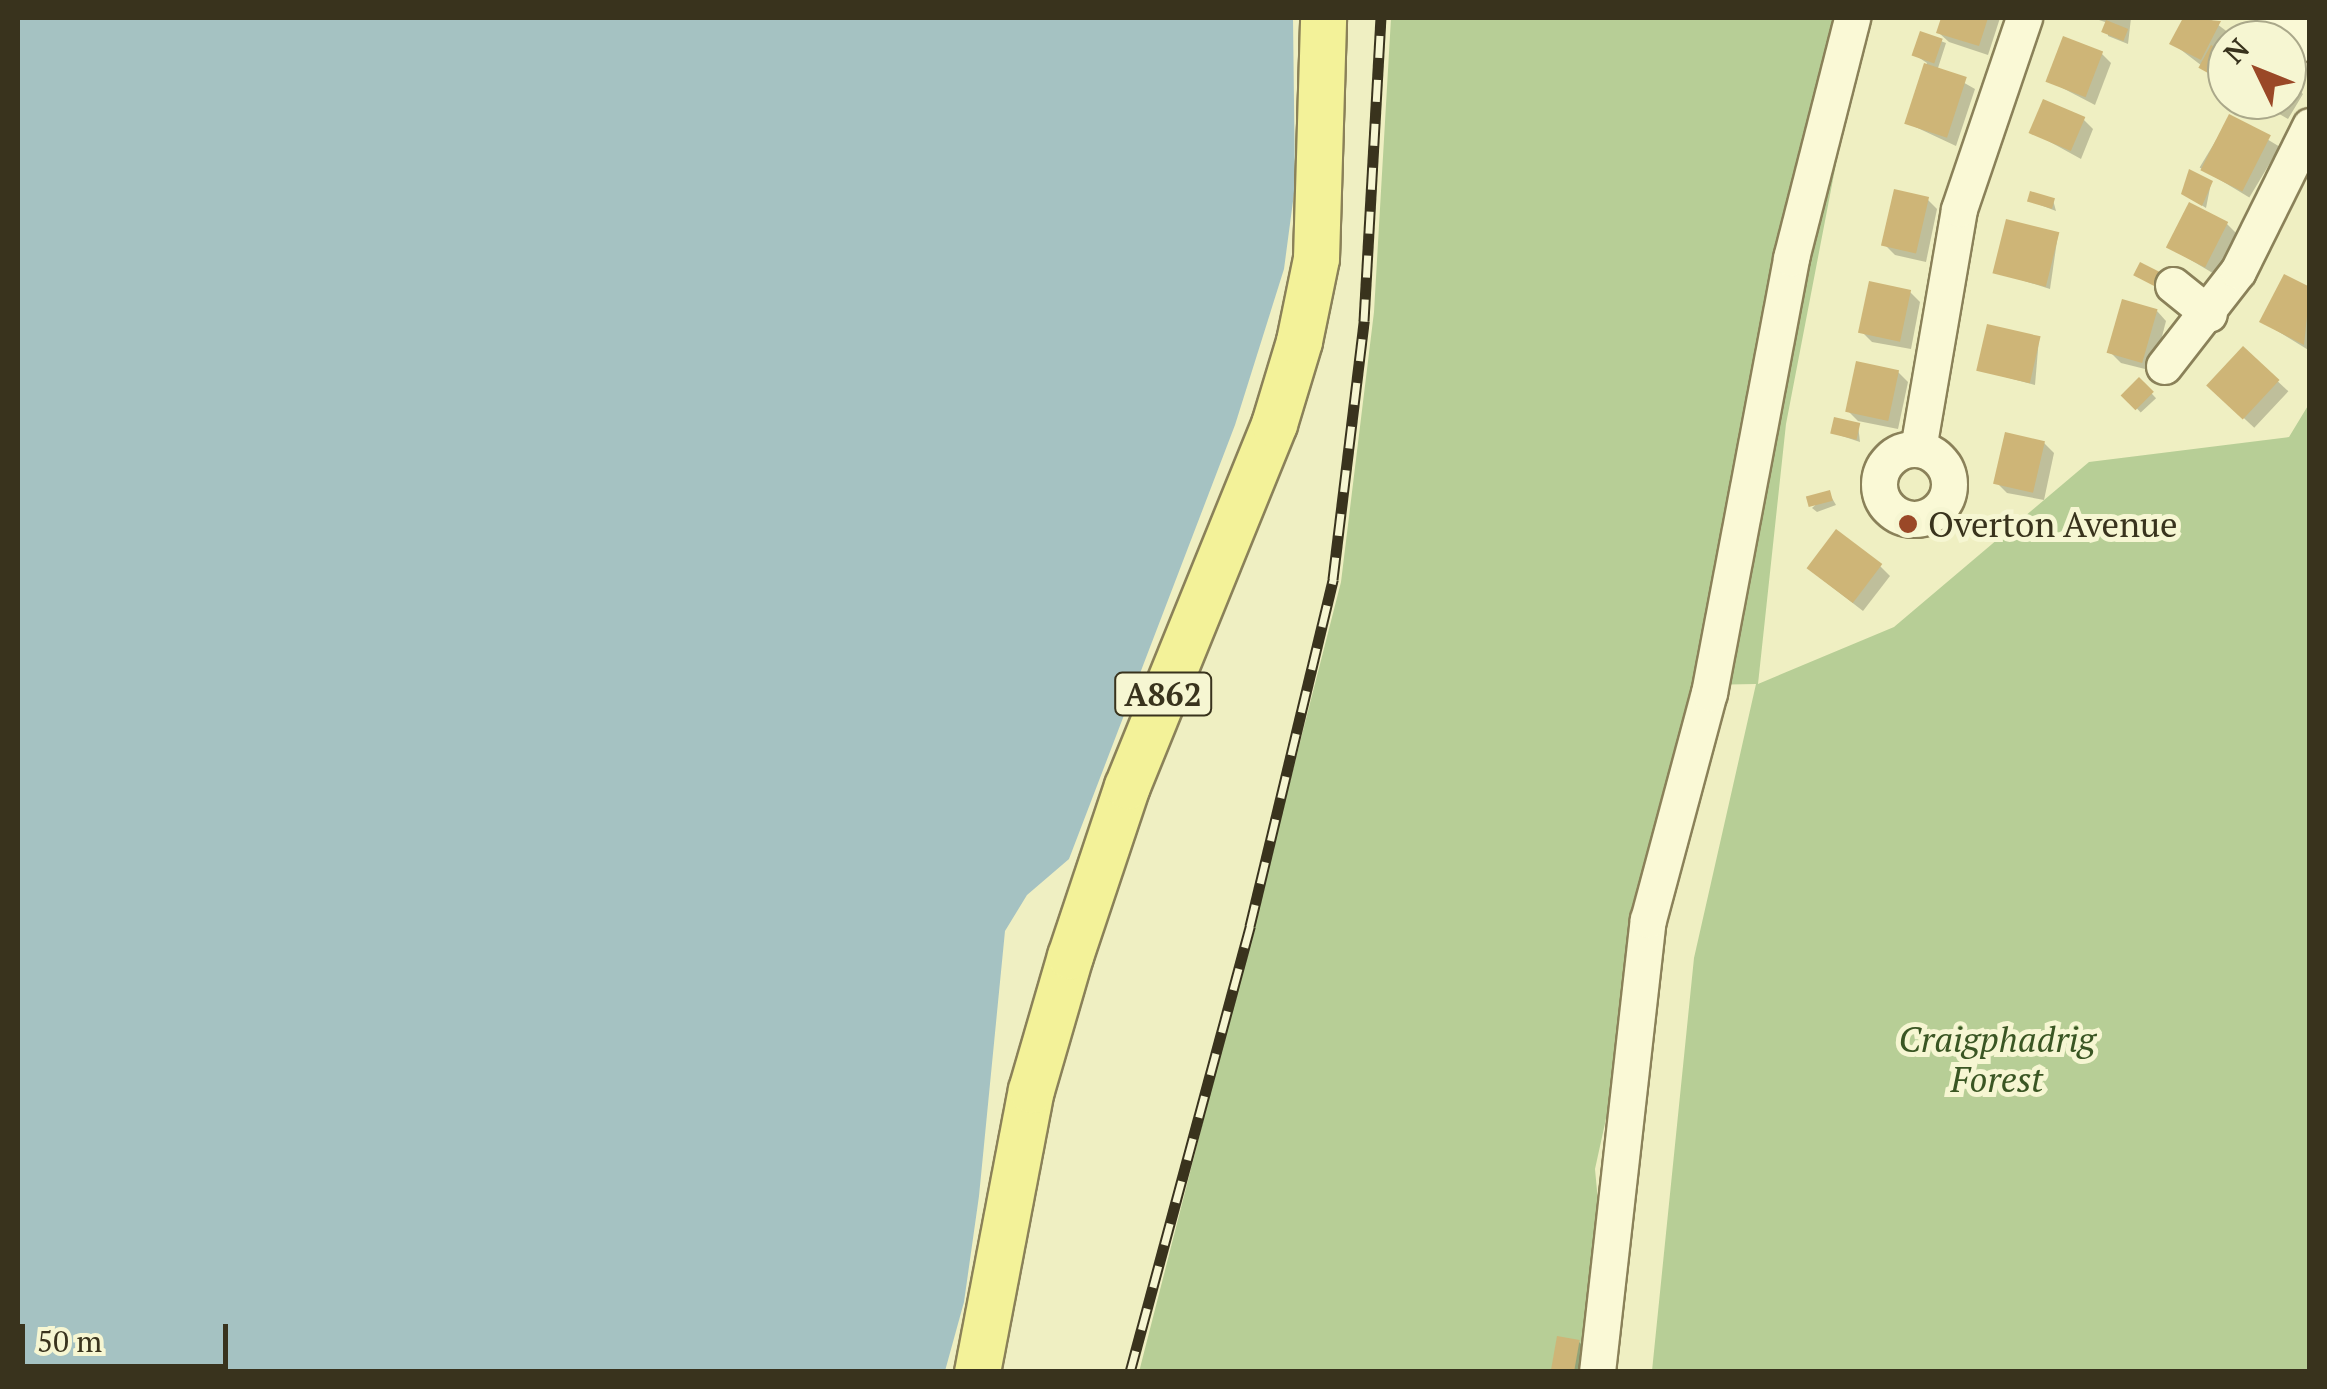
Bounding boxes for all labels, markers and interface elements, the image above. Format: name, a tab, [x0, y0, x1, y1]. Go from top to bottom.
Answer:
north arrow	[2207, 20, 2307, 120]
text: N	[2215, 30, 2257, 71]
place label: Overton Avenue	[1928, 503, 2178, 545]
marker: Overton Avenue	[1897, 513, 1919, 535]
road number: A862	[1113, 667, 1213, 721]
park label: Craigphadrig Forest	[1899, 1018, 2095, 1100]
scale bar	[25, 1304, 232, 1366]
text: 50 m	[37, 1321, 102, 1361]

